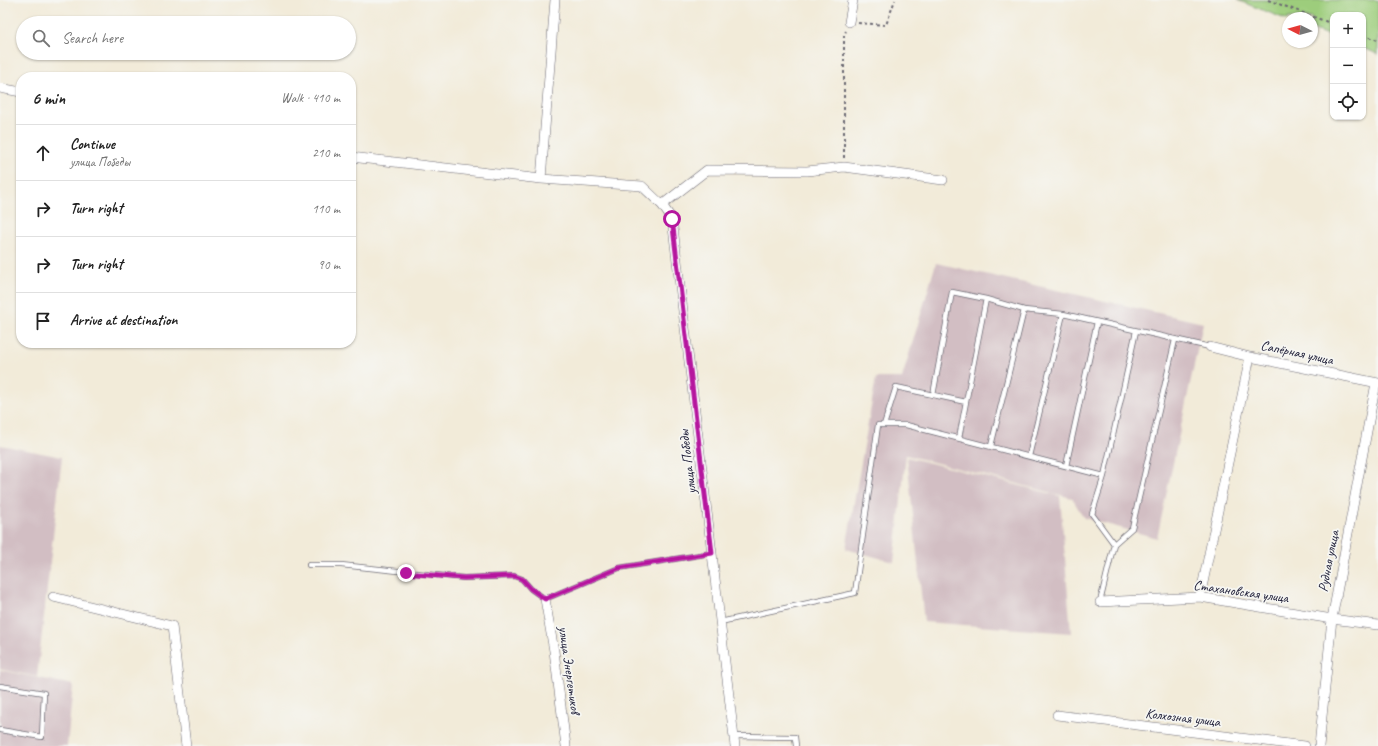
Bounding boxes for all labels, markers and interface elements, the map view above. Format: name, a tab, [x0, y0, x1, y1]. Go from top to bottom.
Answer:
north arrow	[1282, 12, 1318, 48]
map controls	[1330, 12, 1366, 120]
button: +	[1330, 12, 1366, 48]
search box	[16, 16, 356, 60]
icon: search	[30, 27, 52, 49]
text: Search here	[62, 29, 123, 48]
button: −	[1330, 48, 1366, 84]
button: locate	[1330, 84, 1366, 120]
text: 6 min	[32, 88, 65, 109]
text: Walk · 410 m	[281, 90, 340, 106]
text: Continue	[70, 135, 115, 154]
icon: ahead	[32, 142, 54, 164]
text: 210 m	[312, 145, 340, 161]
text: улица Победы	[70, 154, 130, 170]
icon: right	[32, 198, 54, 220]
text: Turn right	[70, 199, 123, 218]
text: 110 m	[312, 201, 340, 217]
route start	[663, 210, 681, 228]
icon: right	[32, 254, 54, 276]
text: Turn right	[70, 255, 123, 274]
text: 90 m	[318, 257, 340, 273]
icon: arrive	[32, 310, 54, 332]
text: Arrive at destination	[70, 311, 177, 330]
street label: Сапёрная улица	[1259, 337, 1336, 369]
street label: улица Победы	[675, 427, 700, 496]
street label: Рудная улица	[1314, 528, 1343, 593]
route end	[397, 564, 415, 582]
street label: Стахановская улица	[1192, 576, 1291, 607]
street label: улица Энергетиков	[555, 624, 584, 718]
street label: Колхозная улица	[1145, 704, 1222, 731]

